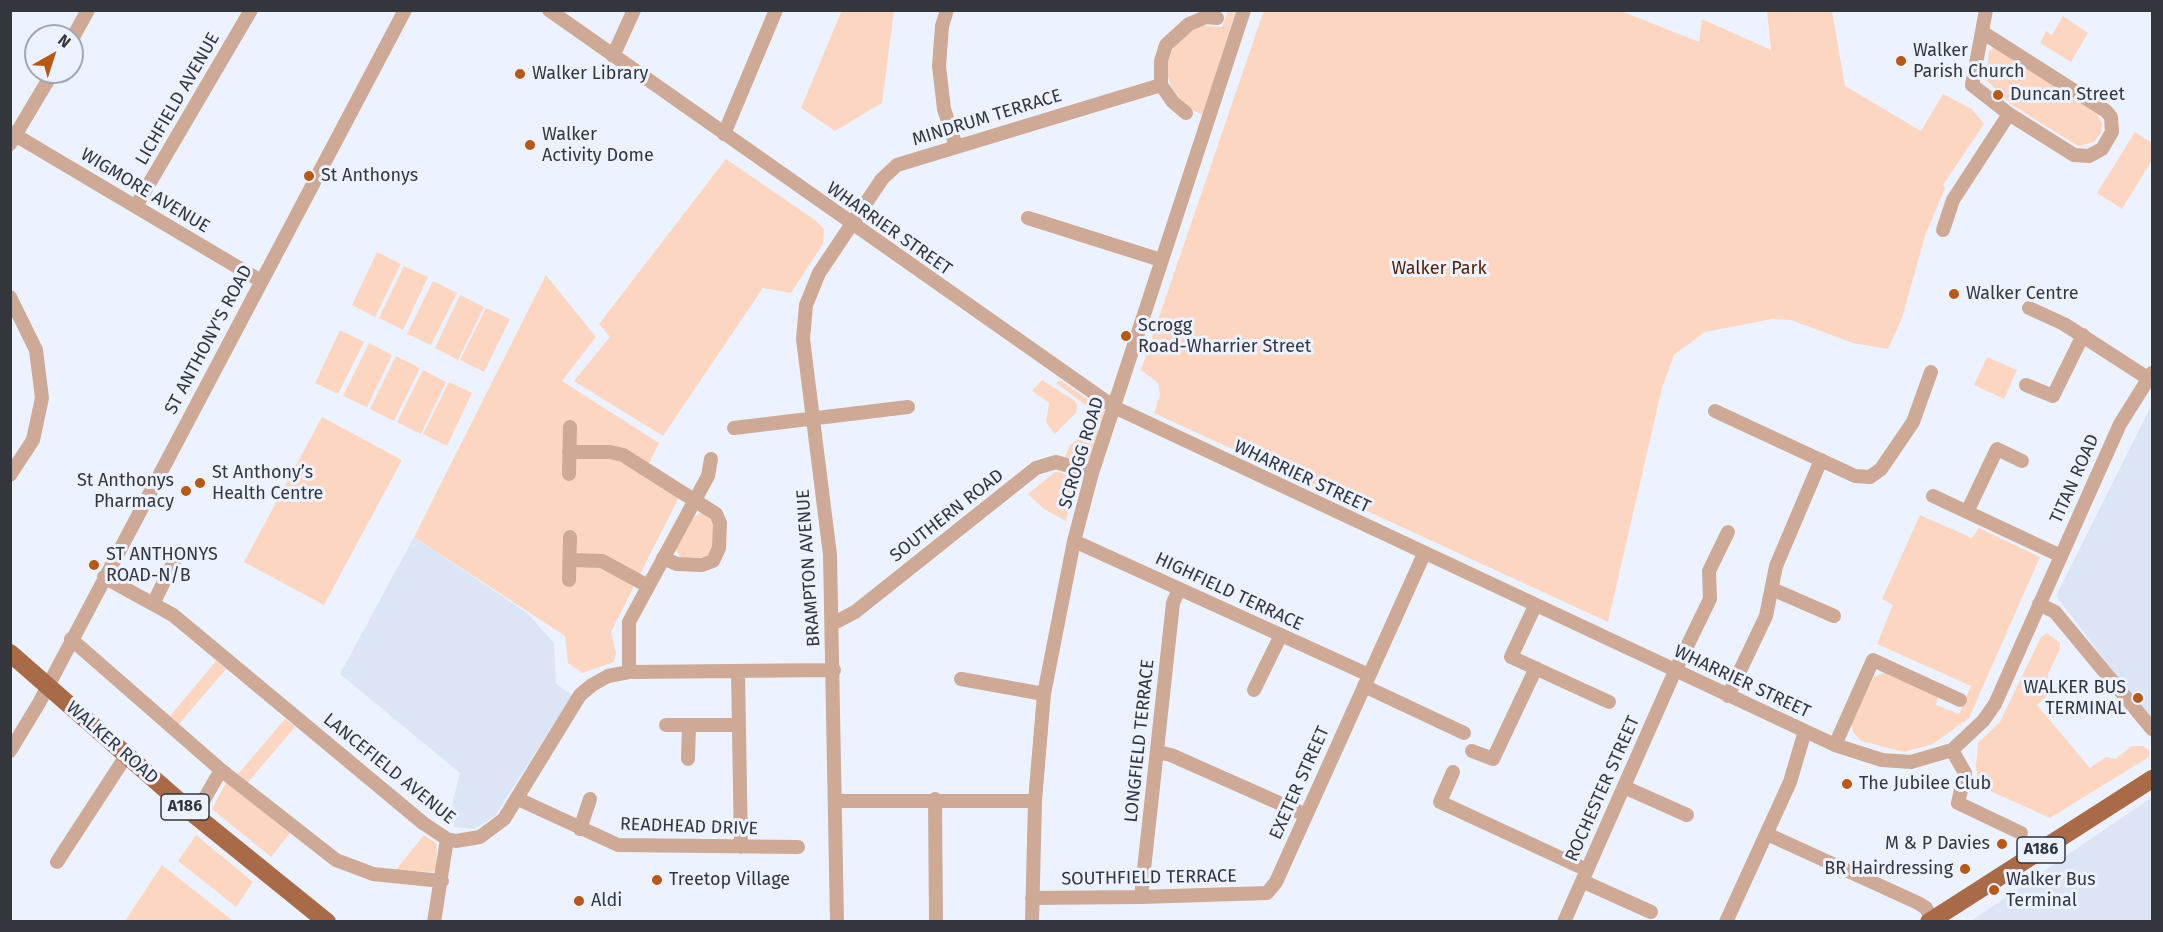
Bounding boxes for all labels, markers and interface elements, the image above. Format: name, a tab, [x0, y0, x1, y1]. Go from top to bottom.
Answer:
north arrow	[24, 24, 84, 84]
street label: LICHFIELD AVENUE	[131, 29, 225, 169]
text: N	[54, 30, 74, 52]
place label: Walker Parish Church	[1913, 40, 2024, 82]
marker: Walker Parish Church	[1894, 54, 1908, 68]
place label: Walker Library	[532, 63, 648, 85]
marker: Walker Library	[513, 67, 527, 81]
place label: Duncan Street	[2010, 84, 2125, 106]
street label: MINDRUM TERRACE	[910, 85, 1064, 151]
marker: Duncan Street	[1991, 88, 2005, 102]
place label: Walker Activity Dome	[542, 124, 654, 166]
marker: Walker Activity Dome	[523, 138, 537, 152]
street label: WIGMORE AVENUE	[77, 144, 213, 238]
place label: St Anthonys	[321, 165, 418, 187]
marker: St Anthonys	[302, 169, 316, 183]
street label: WHARRIER STREET	[822, 178, 956, 280]
park label: Walker Park	[1391, 258, 1487, 280]
street label: ST ANTHONY'S ROAD	[161, 262, 257, 418]
place label: Walker Centre	[1966, 283, 2079, 305]
marker: Walker Centre	[1947, 287, 1961, 301]
place label: Scrogg Road-Wharrier Street	[1138, 315, 1311, 358]
marker: Scrogg Road-Wharrier Street	[1119, 329, 1133, 343]
street label: SCROGG ROAD	[1055, 395, 1109, 511]
street label: TITAN ROAD	[2046, 431, 2104, 527]
street label: WHARRIER STREET	[1230, 436, 1374, 518]
place label: St Anthony’s Health Centre	[212, 462, 323, 504]
street label: SOUTHERN ROAD	[886, 465, 1008, 567]
place label: St Anthonys Pharmacy	[77, 470, 174, 512]
marker: St Anthony’s Health Centre	[193, 476, 207, 490]
marker: St Anthonys Pharmacy	[179, 484, 193, 498]
street label: BRAMPTON AVENUE	[793, 488, 825, 648]
place label: ST ANTHONYS ROAD-N/B	[106, 544, 218, 586]
street label: HIGHFIELD TERRACE	[1152, 548, 1306, 636]
marker: ST ANTHONYS ROAD-N/B	[87, 558, 101, 572]
street label: WHARRIER STREET	[1670, 641, 1814, 723]
street label: LONGFIELD TERRACE	[1121, 658, 1159, 824]
place label: WALKER BUS TERMINAL	[2023, 677, 2126, 720]
marker: WALKER BUS TERMINAL	[2131, 691, 2145, 705]
street label: WALKER ROAD	[62, 697, 162, 789]
street label: LANCEFIELD AVENUE	[319, 709, 459, 829]
street label: ROCHESTER STREET	[1561, 713, 1645, 865]
street label: EXETER STREET	[1265, 723, 1335, 843]
place label: The Jubilee Club	[1859, 773, 1991, 795]
marker: The Jubilee Club	[1840, 777, 1854, 791]
road number: A186	[161, 794, 209, 820]
street label: READHEAD DRIVE	[619, 814, 759, 840]
place label: M & P Davies	[1885, 833, 1990, 855]
marker: M & P Davies	[1995, 837, 2009, 851]
road number: A186	[2017, 837, 2065, 863]
place label: BR Hairdressing	[1824, 858, 1953, 880]
marker: BR Hairdressing	[1958, 862, 1972, 876]
street label: SOUTHFIELD TERRACE	[1061, 866, 1237, 890]
place label: Treetop Village	[669, 869, 790, 891]
place label: Walker Bus Terminal	[2006, 869, 2096, 912]
marker: Treetop Village	[650, 873, 664, 887]
marker: Walker Bus Terminal	[1987, 883, 2001, 897]
place label: Aldi	[591, 890, 622, 912]
marker: Aldi	[572, 894, 586, 908]

